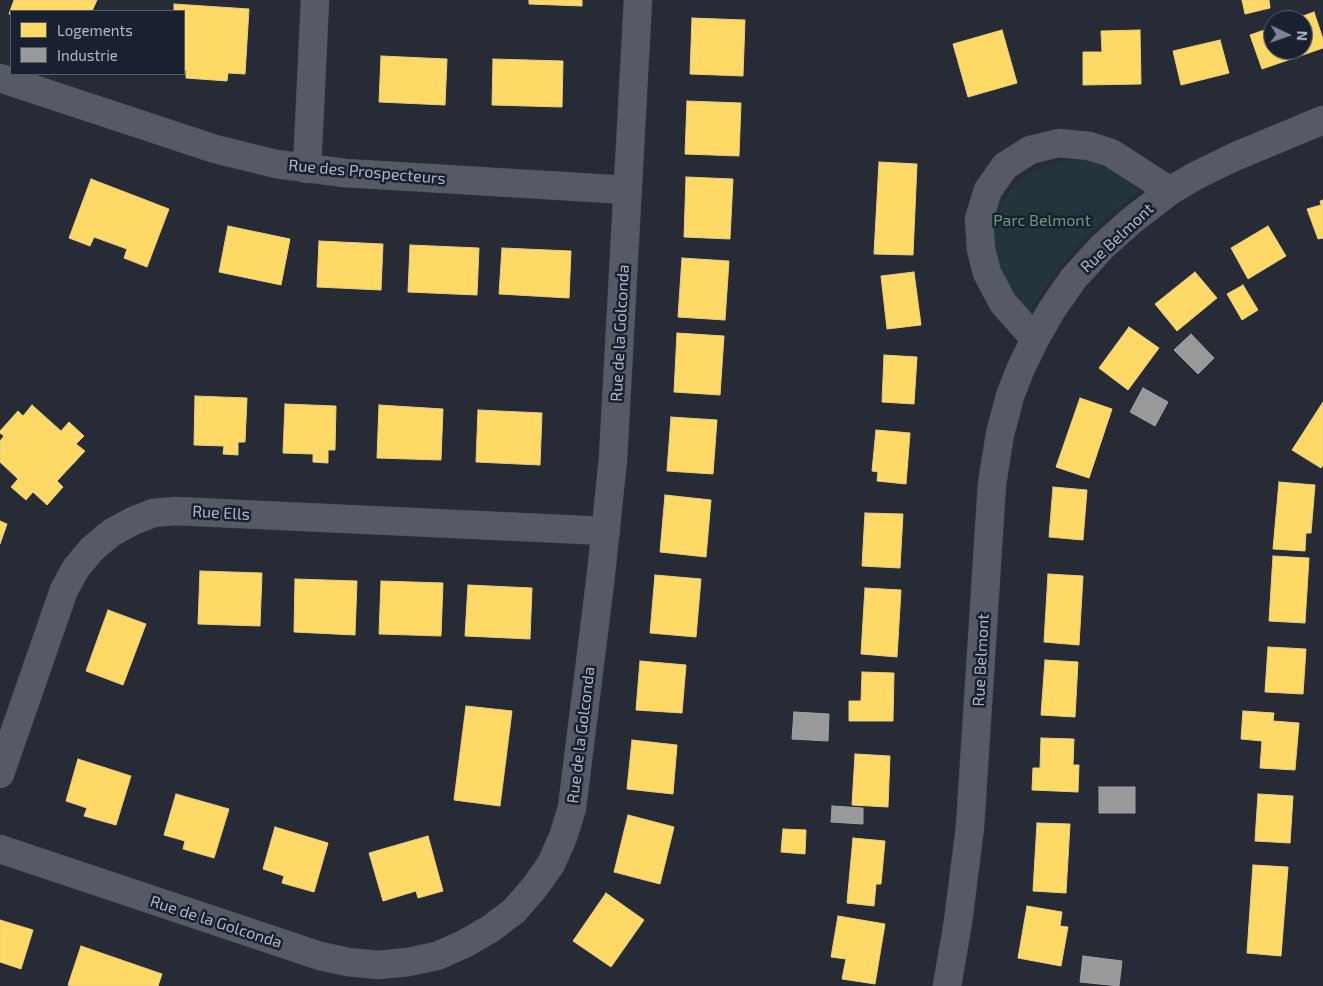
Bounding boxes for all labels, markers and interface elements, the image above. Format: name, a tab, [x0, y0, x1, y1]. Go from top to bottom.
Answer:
legend	[10, 10, 185, 75]
north arrow	[1263, 10, 1313, 60]
text: Logements	[57, 21, 133, 39]
text: N	[1294, 30, 1311, 41]
text: Industrie	[57, 46, 118, 64]
street label: Rue des Prospecteurs	[288, 156, 446, 188]
street label: Rue Belmont	[1076, 199, 1158, 277]
park label: Parc Belmont	[993, 211, 1091, 231]
street label: Rue de la Golconda	[607, 264, 633, 402]
street label: Rue Ells	[192, 502, 250, 524]
street label: Rue Belmont	[969, 613, 993, 707]
street label: Rue de la Golconda	[563, 666, 599, 804]
street label: Rue de la Golconda	[148, 892, 284, 952]

